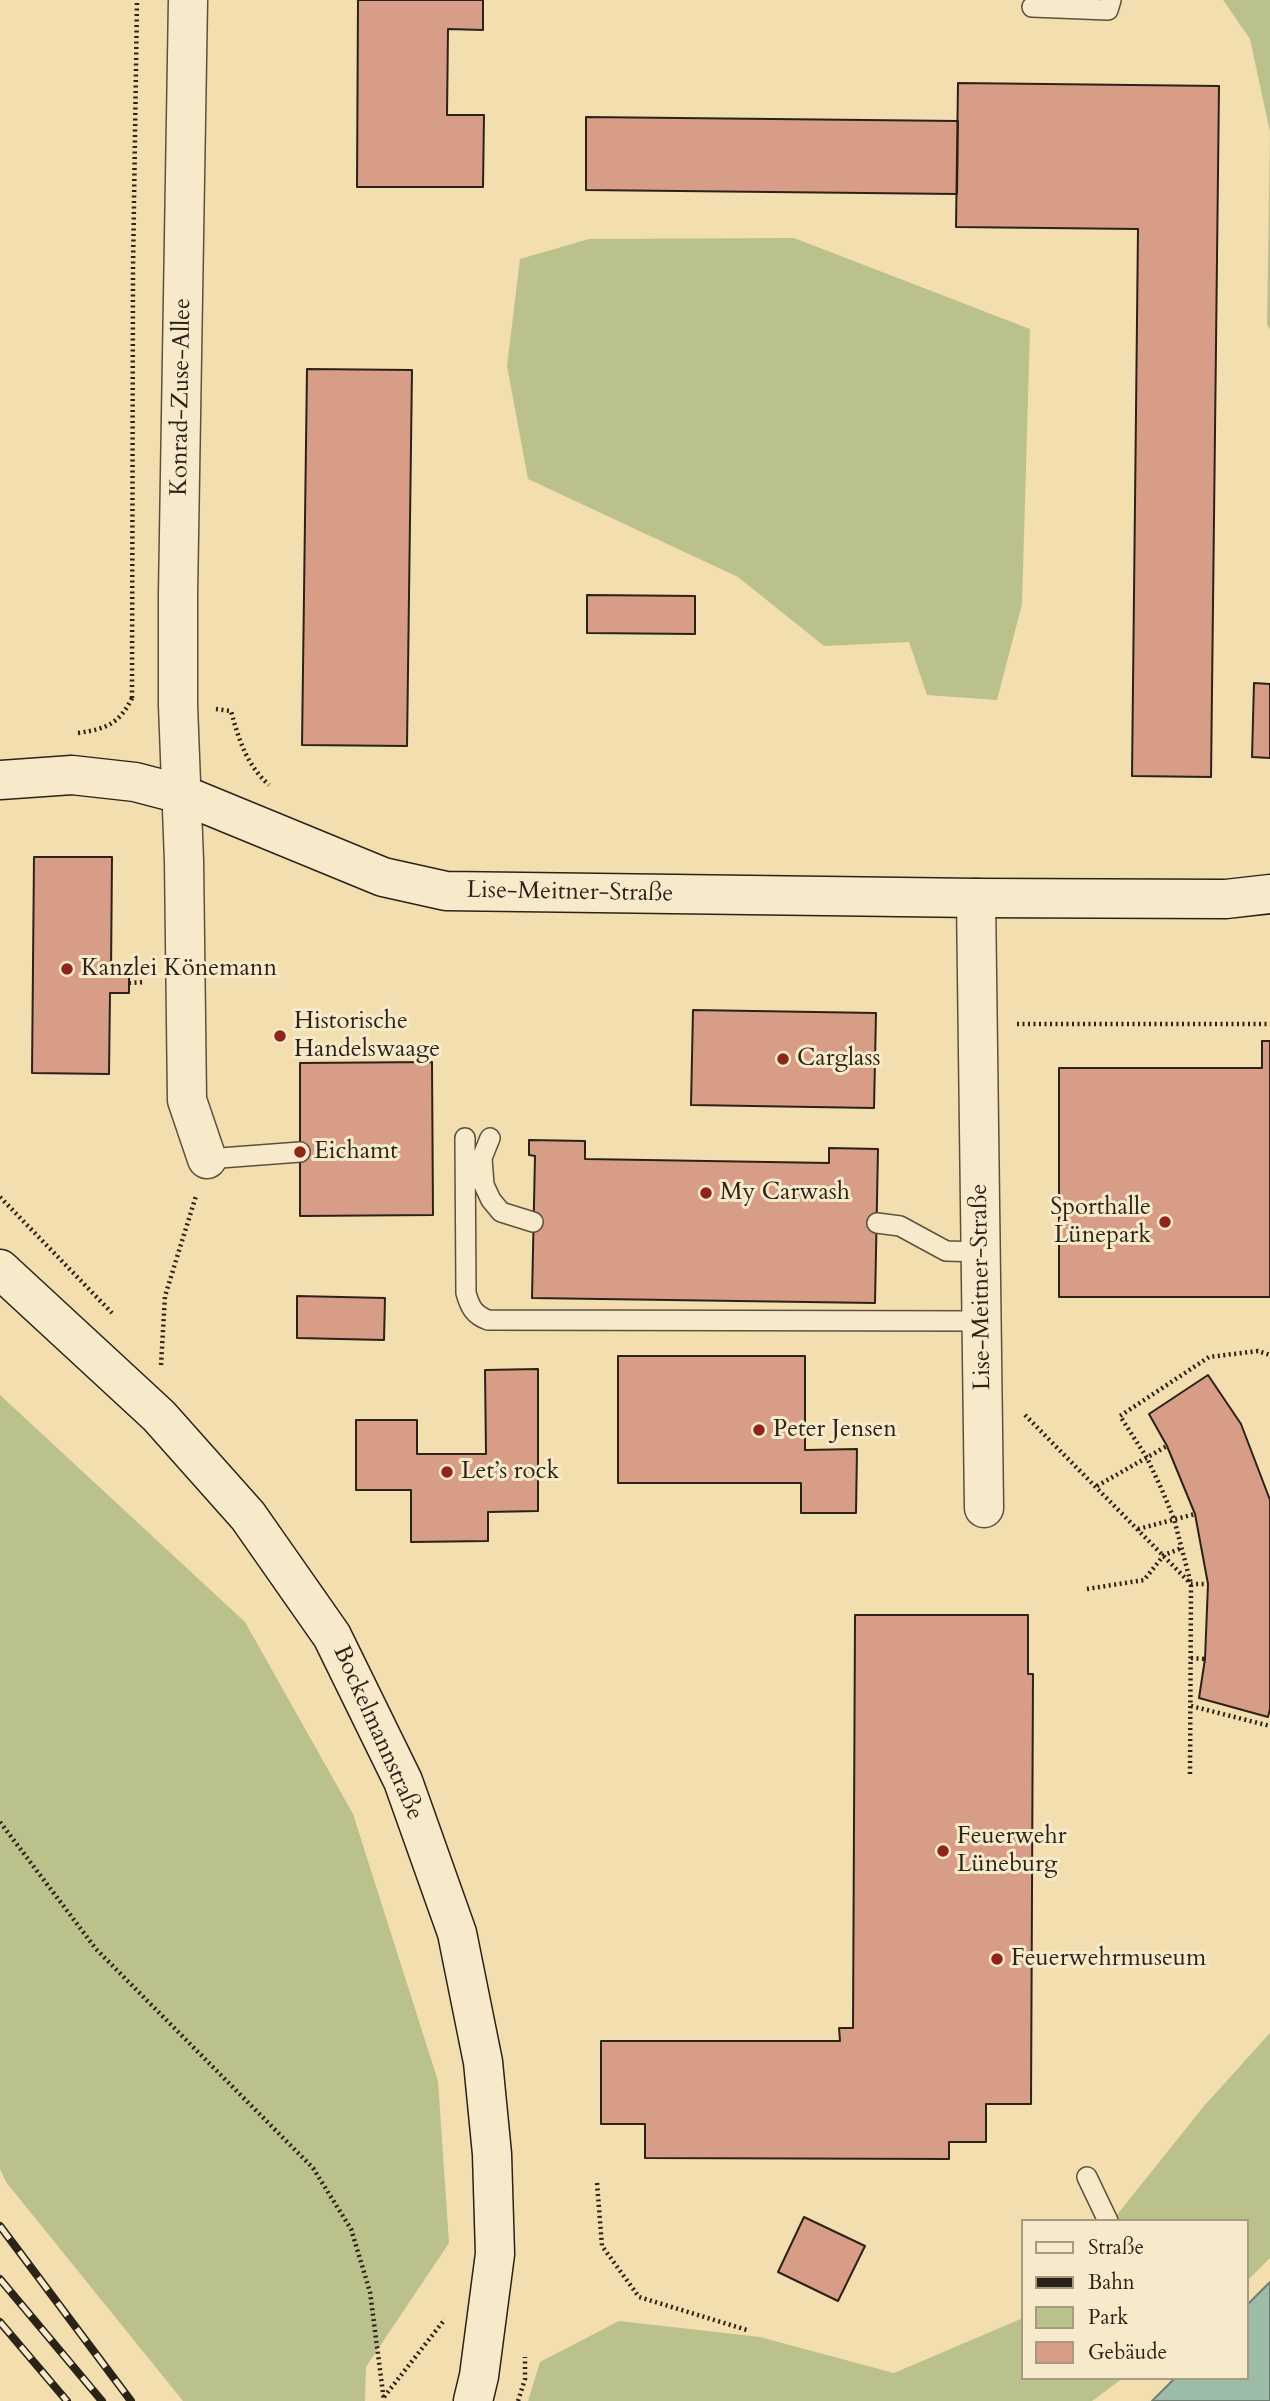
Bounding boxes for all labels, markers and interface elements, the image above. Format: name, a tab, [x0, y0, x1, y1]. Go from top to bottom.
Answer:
street label: Konrad-Zuse-Allee	[166, 298, 198, 496]
street label: Lise-Meitner-Straße	[466, 877, 674, 909]
place label: Kanzlei Könemann	[81, 955, 277, 983]
marker: Kanzlei Könemann	[59, 961, 75, 977]
place label: Historische Handelswaage	[294, 1008, 440, 1064]
marker: Historische Handelswaage	[272, 1028, 288, 1044]
place label: Carglass	[797, 1045, 880, 1073]
marker: Carglass	[775, 1051, 791, 1067]
place label: Eichamt	[314, 1138, 398, 1166]
marker: Eichamt	[292, 1144, 308, 1160]
place label: My Carwash	[720, 1179, 850, 1207]
street label: Lise-Meitner-Straße	[966, 1183, 998, 1391]
marker: My Carwash	[698, 1185, 714, 1201]
place label: Sporthalle Lünepark	[1050, 1194, 1151, 1250]
marker: Sporthalle Lünepark	[1157, 1214, 1173, 1230]
place label: Peter Jensen	[773, 1416, 897, 1444]
marker: Peter Jensen	[751, 1422, 767, 1438]
place label: Let’s rock	[461, 1458, 559, 1486]
marker: Let’s rock	[439, 1464, 455, 1480]
street label: Bockelmannstraße	[326, 1641, 428, 1825]
place label: Feuerwehr Lüneburg	[957, 1823, 1066, 1879]
marker: Feuerwehr Lüneburg	[935, 1843, 951, 1859]
place label: Feuerwehrmuseum	[1011, 1945, 1206, 1973]
marker: Feuerwehrmuseum	[989, 1951, 1005, 1967]
legend	[1021, 2219, 1249, 2380]
text: Straße	[1088, 2233, 1144, 2262]
text: Bahn	[1088, 2268, 1135, 2297]
text: Park	[1088, 2303, 1128, 2332]
text: Gebäude	[1088, 2338, 1167, 2367]

